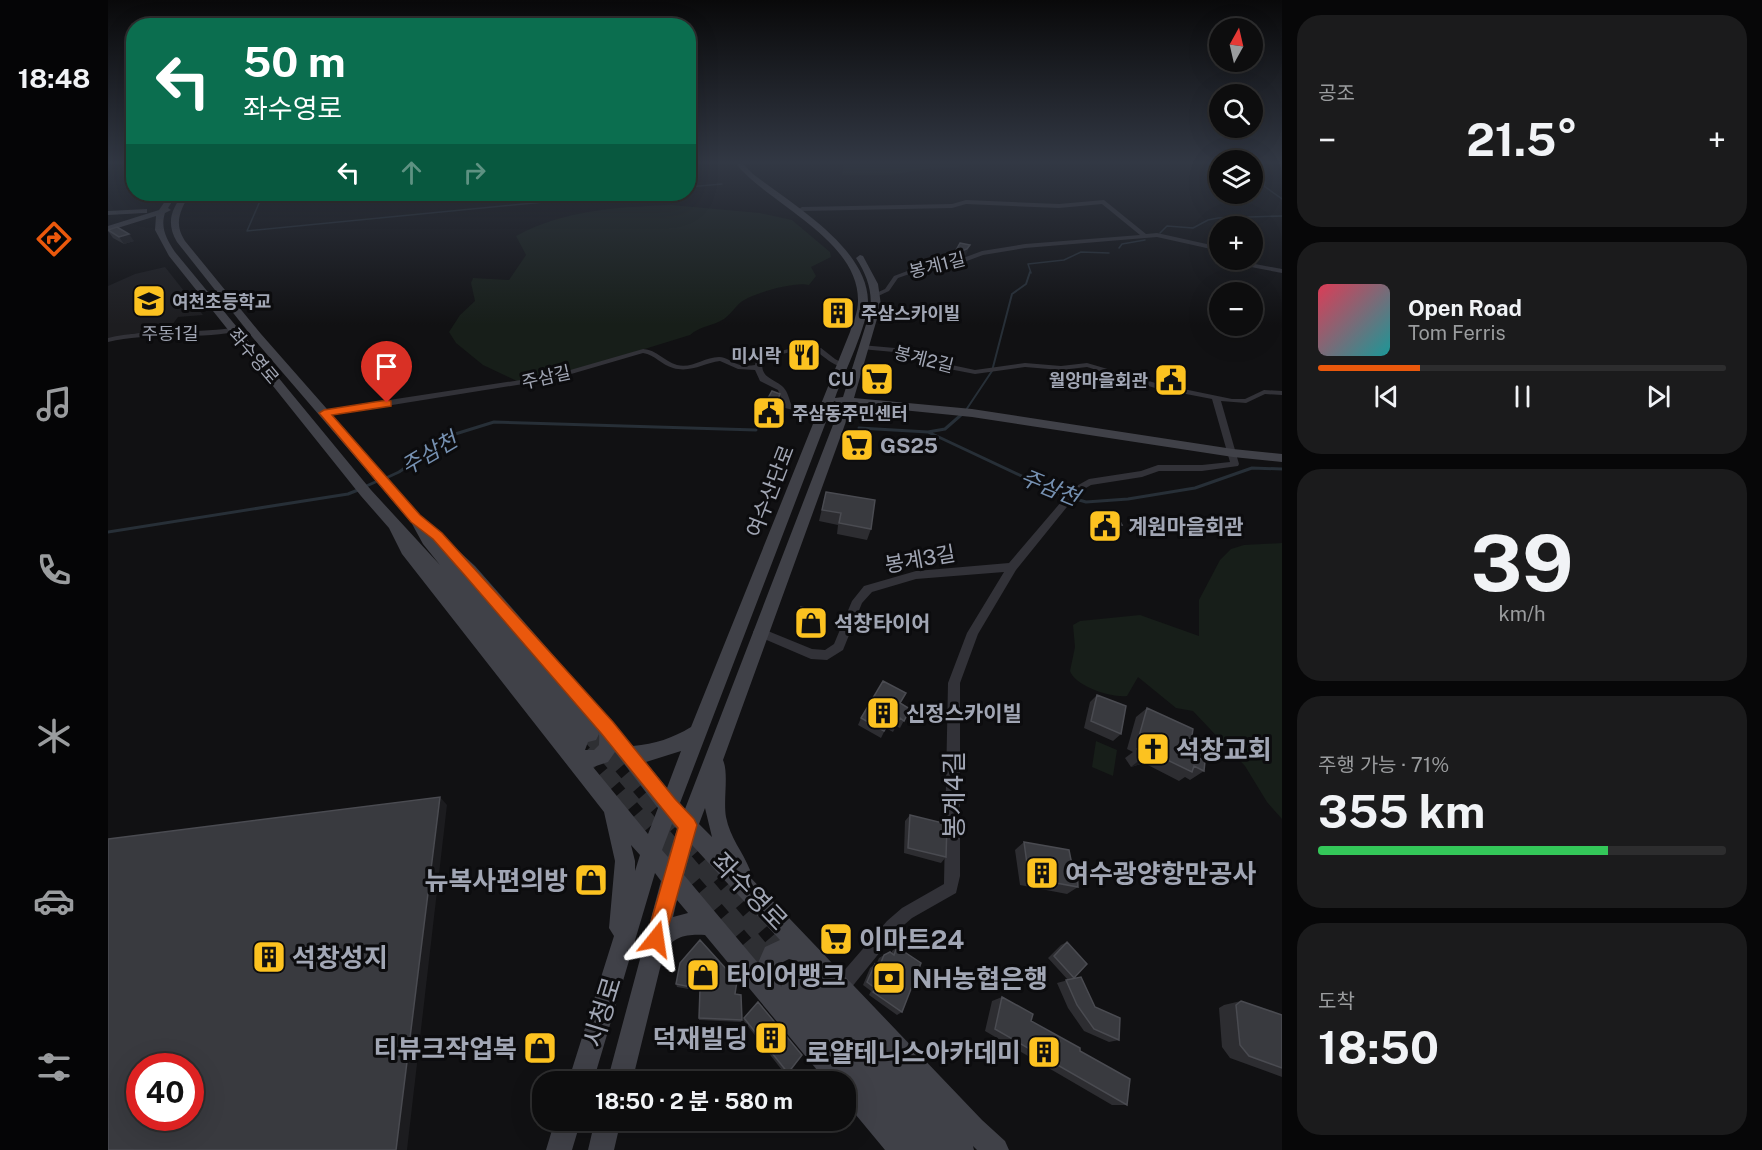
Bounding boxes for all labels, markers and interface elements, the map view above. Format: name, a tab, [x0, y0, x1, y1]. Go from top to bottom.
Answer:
north arrow	[1209, 18, 1263, 72]
map controls	[1209, 18, 1263, 336]
text: 50 m	[243, 37, 346, 86]
icon: left	[144, 42, 222, 120]
text: 18:48	[18, 62, 90, 94]
text: 공조	[1318, 81, 1355, 105]
button: search	[1209, 84, 1263, 138]
text: 좌수영로	[243, 92, 342, 124]
text: 21.5°	[1466, 113, 1578, 166]
text: −	[1318, 121, 1336, 159]
text: +	[1708, 121, 1726, 159]
button: layers	[1209, 150, 1263, 204]
icon: left	[332, 156, 365, 189]
icon: ahead	[395, 156, 428, 189]
icon: right	[458, 156, 491, 189]
button: +	[1209, 216, 1263, 270]
icon: directions	[33, 218, 75, 260]
street label: 봉계1길	[907, 248, 967, 282]
button: −	[1209, 282, 1263, 336]
school or university icon: 여천초등학교	[131, 283, 167, 319]
place label: 여천초등학교	[172, 291, 271, 312]
building icon: 주삼스카이빌	[820, 295, 856, 331]
text: Open Road	[1408, 295, 1522, 321]
place label: 주삼스카이빌	[861, 303, 960, 324]
text: Tom Ferris	[1408, 321, 1506, 345]
street label: 주동1길	[141, 323, 199, 344]
street label: 좌수영로	[225, 324, 283, 388]
restaurant icon: 미시락	[786, 337, 822, 373]
pin	[361, 341, 412, 403]
street label: 봉계2길	[892, 342, 956, 376]
place label: 미시락	[731, 345, 781, 366]
icon: arrive	[370, 350, 403, 383]
street label: 주삼길	[519, 361, 573, 393]
supermarket icon: CU	[859, 361, 895, 397]
public building icon: 월앙마을회관	[1153, 362, 1189, 398]
place label: CU	[828, 369, 854, 390]
place label: 월앙마을회관	[1049, 370, 1148, 391]
icon: previous	[1370, 380, 1403, 413]
icon: pause	[1506, 380, 1539, 413]
icon: next	[1642, 380, 1675, 413]
icon: music	[33, 383, 75, 425]
public building icon: 주삼동주민센터	[751, 395, 787, 431]
place label: 주삼동주민센터	[792, 403, 908, 424]
water label: 주삼천	[396, 425, 464, 480]
supermarket icon: GS25	[839, 427, 875, 463]
place label: GS25	[880, 433, 938, 458]
street label: 여수산단로	[741, 441, 799, 541]
water label: 주삼천	[1017, 464, 1086, 511]
public building icon: 계원마을회관	[1087, 508, 1123, 544]
place label: 계원마을회관	[1128, 514, 1244, 539]
text: 39	[1470, 517, 1574, 609]
street label: 봉계3길	[883, 541, 957, 577]
icon: phone	[33, 549, 75, 591]
text: km/h	[1498, 602, 1546, 626]
shop icon: 석창타이어	[793, 605, 829, 641]
place label: 석창타이어	[834, 611, 931, 636]
building icon: 신정스카이빌	[865, 695, 901, 731]
place label: 신정스카이빌	[906, 701, 1022, 726]
icon: climate	[33, 715, 75, 757]
church icon: 석창교회	[1135, 731, 1171, 767]
place label: 석창교회	[1176, 734, 1272, 765]
street label: 봉계4길	[938, 751, 969, 839]
text: 주행 가능 · 71%	[1318, 753, 1449, 777]
text: 355 km	[1318, 785, 1485, 838]
street label: 좌수영로	[706, 846, 794, 936]
building icon: 여수광양항만공사	[1024, 855, 1060, 891]
place label: 여수광양항만공사	[1065, 858, 1256, 889]
shop icon: 뉴복사편의방	[573, 862, 609, 898]
place label: 뉴복사편의방	[424, 865, 568, 896]
icon: car	[33, 880, 75, 922]
position arrow	[624, 907, 688, 971]
supermarket icon: 이마트24	[818, 921, 854, 957]
place label: 이마트24	[859, 924, 964, 955]
building icon: 석창성지	[251, 939, 287, 975]
place label: 석창성지	[292, 942, 388, 973]
shop icon: 타이어뱅크	[685, 957, 721, 993]
place label: 타이어뱅크	[726, 960, 846, 991]
bank icon: NH농협은행	[871, 960, 907, 996]
place label: NH농협은행	[912, 963, 1048, 994]
street label: 시청로	[577, 973, 627, 1051]
text: 도착	[1318, 989, 1355, 1013]
building icon: 덕재빌딩	[753, 1020, 789, 1056]
text: 18:50	[1318, 1021, 1439, 1074]
place label: 덕재빌딩	[652, 1023, 748, 1054]
shop icon: 티뷰크작업복	[522, 1030, 558, 1066]
place label: 티뷰크작업복	[373, 1033, 517, 1064]
building icon: 로얄테니스아카데미	[1026, 1034, 1062, 1070]
place label: 로얄테니스아카데미	[806, 1037, 1021, 1068]
icon: filters	[33, 1046, 75, 1088]
speed limit sign: 40	[126, 1053, 204, 1131]
text: 18:50 · 2 분 · 580 m	[595, 1088, 793, 1114]

